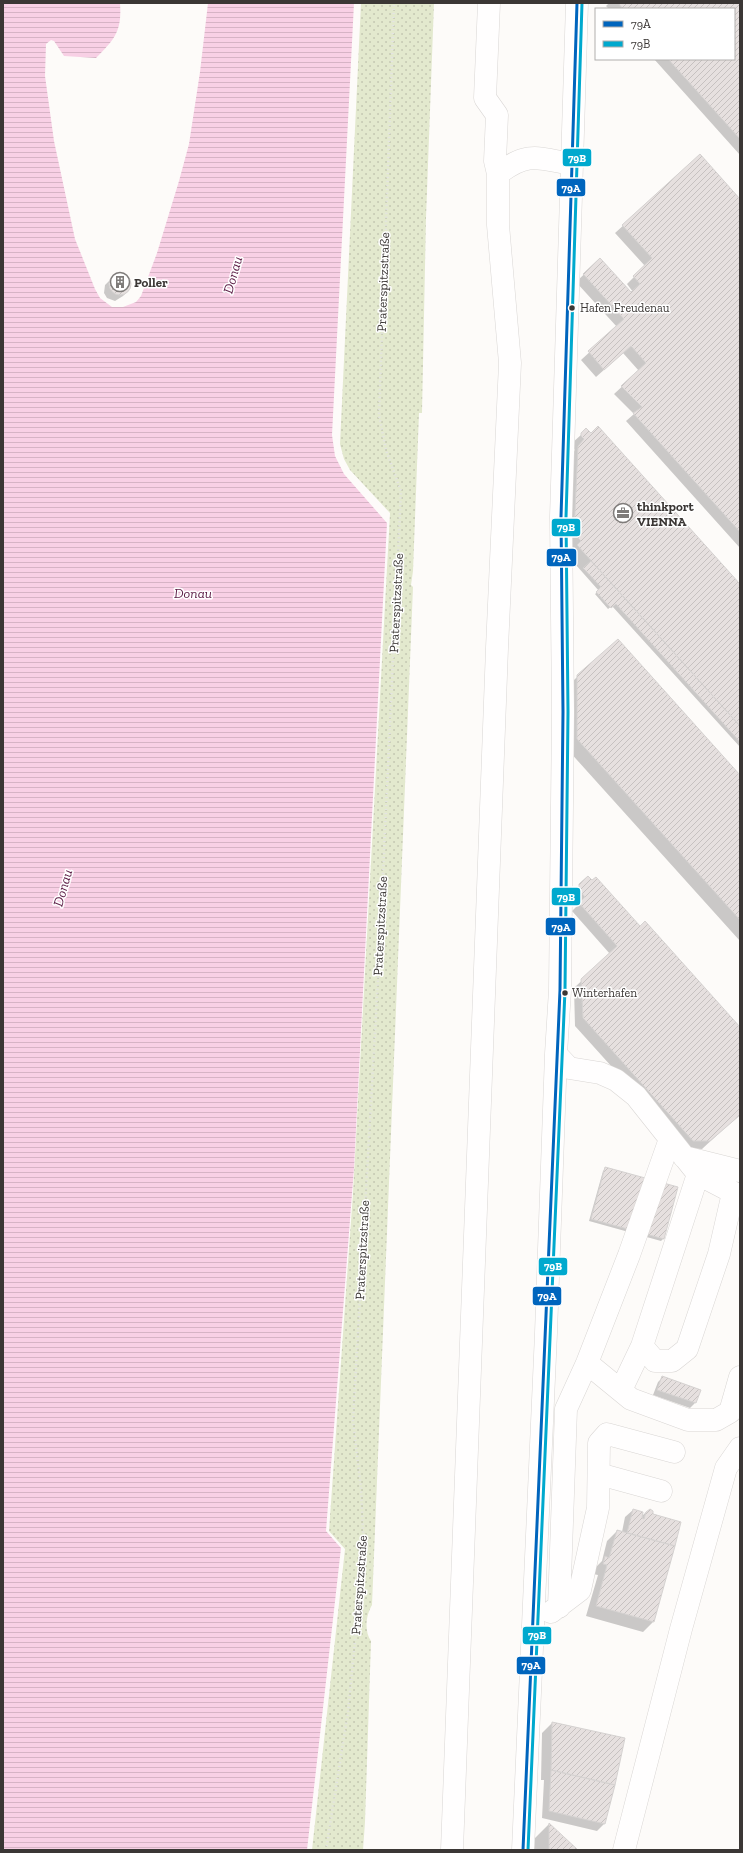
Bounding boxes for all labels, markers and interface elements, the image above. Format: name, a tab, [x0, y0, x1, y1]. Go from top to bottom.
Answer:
legend	[595, 8, 735, 60]
text: 79A	[631, 17, 651, 31]
text: 79B	[631, 37, 650, 51]
line badge: 79B	[562, 148, 592, 167]
text: 79B	[568, 152, 586, 165]
line badge: 79A	[556, 178, 586, 197]
text: 79A	[562, 182, 581, 195]
street label: Praterspitzstraße	[374, 232, 392, 332]
water label: Donau	[220, 254, 246, 296]
building icon: Poller	[109, 271, 131, 293]
place label: Poller	[134, 275, 168, 290]
place label: Hafen Freudenau	[580, 301, 670, 315]
marker: Hafen Freudenau	[567, 303, 577, 313]
place label: thinkport VIENNA	[637, 499, 694, 529]
office icon: thinkport VIENNA	[612, 502, 634, 524]
line badge: 79B	[551, 518, 581, 537]
text: 79B	[557, 521, 575, 534]
line badge: 79A	[546, 548, 577, 567]
text: 79A	[552, 551, 571, 564]
street label: Praterspitzstraße	[386, 553, 406, 653]
water label: Donau	[174, 585, 212, 602]
water label: Donau	[50, 867, 76, 909]
street label: Praterspitzstraße	[370, 876, 390, 976]
line badge: 79B	[551, 887, 581, 906]
text: 79B	[557, 891, 575, 904]
line badge: 79A	[545, 917, 576, 936]
text: 79A	[552, 921, 571, 934]
place label: Winterhafen	[572, 986, 637, 1000]
marker: Winterhafen	[560, 988, 570, 998]
street label: Praterspitzstraße	[352, 1200, 372, 1300]
line badge: 79B	[538, 1257, 568, 1276]
text: 79B	[544, 1260, 562, 1273]
line badge: 79A	[532, 1286, 562, 1306]
text: 79A	[538, 1290, 557, 1303]
street label: Praterspitzstraße	[348, 1535, 370, 1635]
line badge: 79B	[522, 1626, 552, 1645]
text: 79B	[528, 1629, 546, 1642]
line badge: 79A	[516, 1656, 546, 1675]
text: 79A	[522, 1659, 541, 1672]

